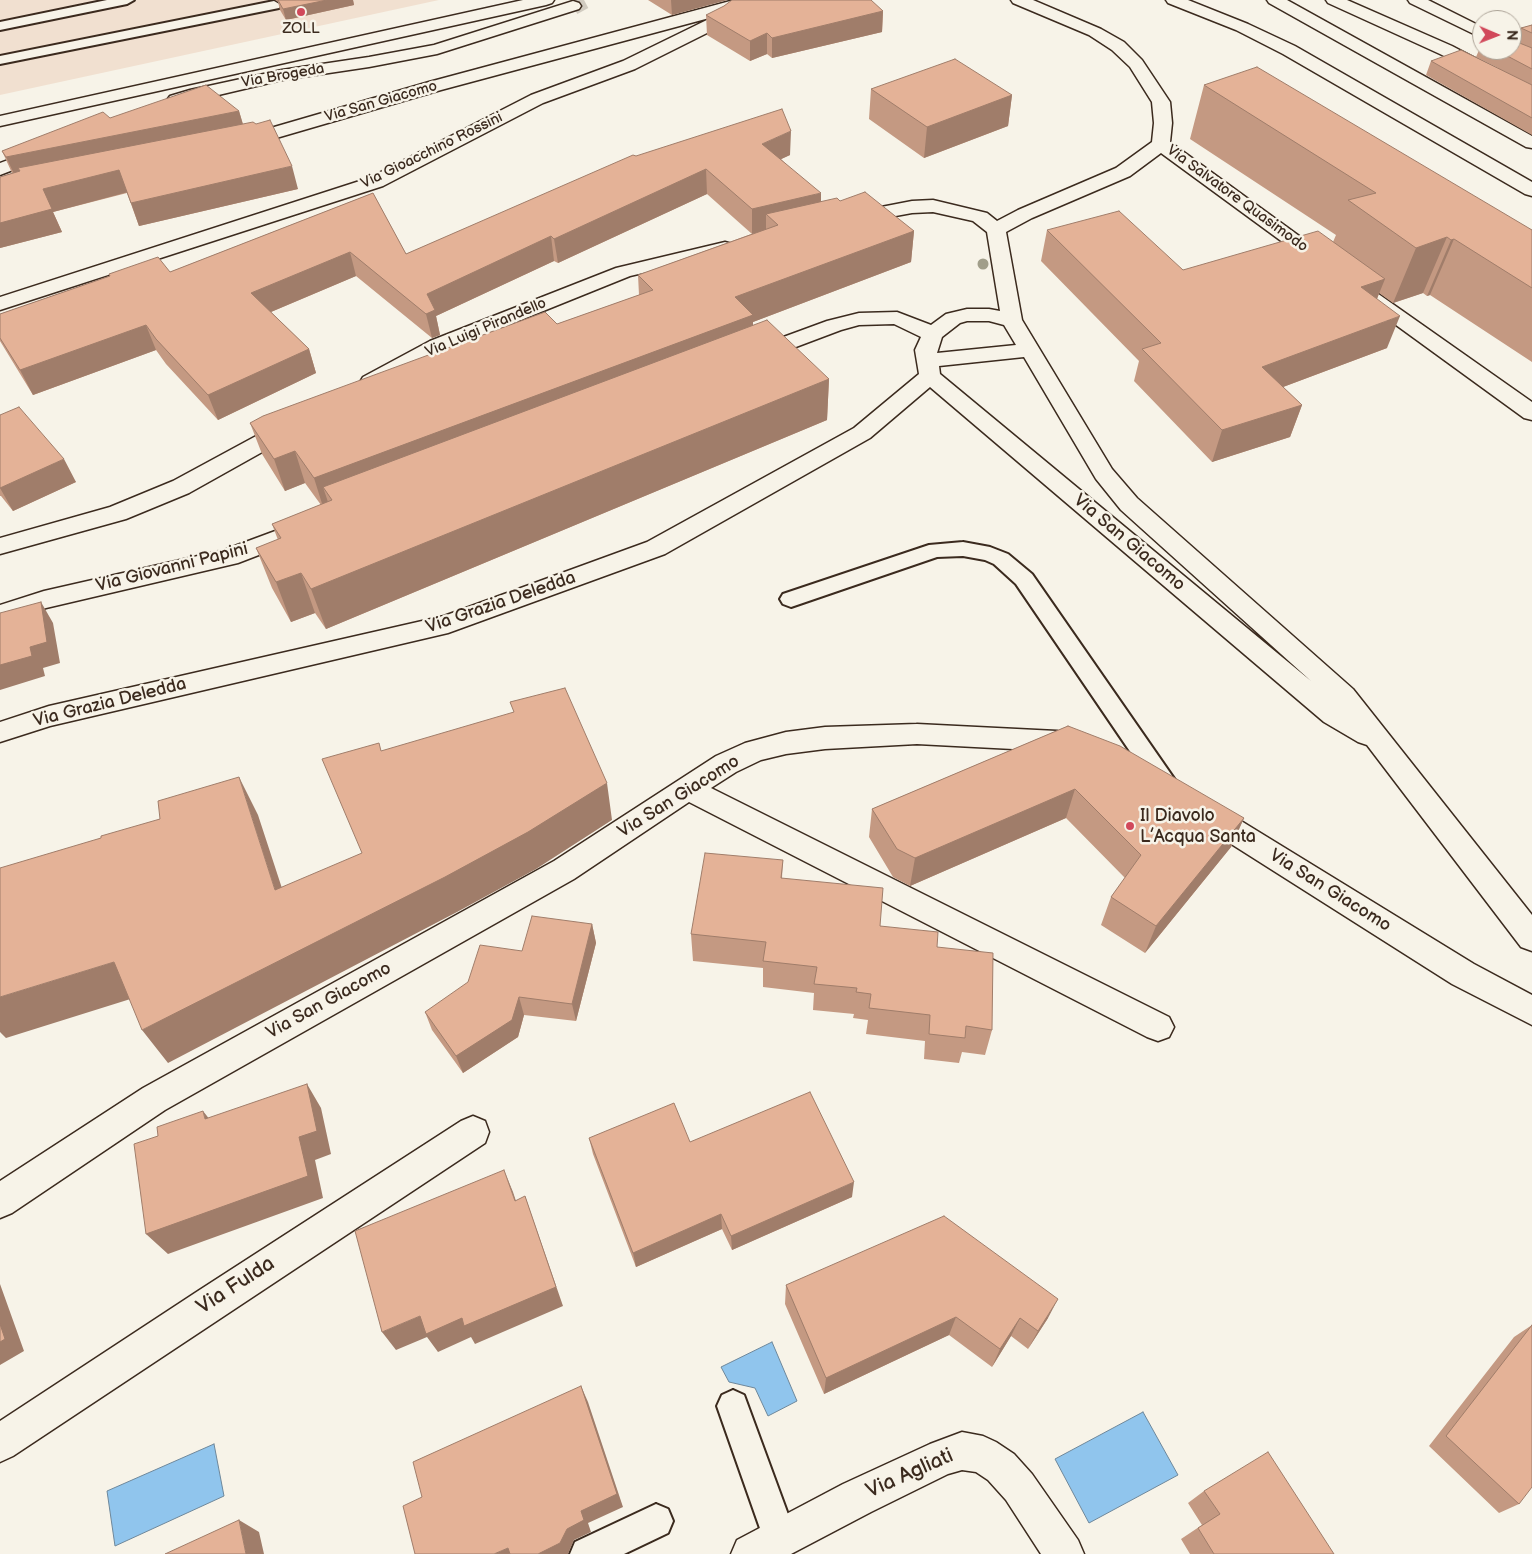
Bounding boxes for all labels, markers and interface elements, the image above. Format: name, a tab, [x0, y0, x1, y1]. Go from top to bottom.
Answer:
marker: ZOLL	[295, 6, 307, 18]
north arrow	[1472, 10, 1522, 60]
place label: ZOLL	[282, 20, 320, 38]
text: N	[1503, 30, 1520, 41]
street label: Via Brogeda	[240, 60, 326, 92]
street label: Via San Giacomo	[323, 77, 439, 127]
street label: Via Gioacchino Rossini	[358, 109, 506, 193]
street label: Via Salvatore Quasimodo	[1163, 142, 1311, 256]
street label: Via Luigi Pirandello	[423, 294, 549, 362]
street label: Via San Giacomo	[1069, 490, 1189, 596]
street label: Via Giovanni Papini	[94, 539, 250, 597]
street label: Via Grazia Deledda	[423, 567, 579, 639]
street label: Via Grazia Deledda	[31, 674, 189, 732]
street label: Via San Giacomo	[614, 751, 744, 843]
place label: Il Diavolo L’Acqua Santa	[1140, 805, 1256, 848]
marker: Il Diavolo L’Acqua Santa	[1124, 820, 1136, 832]
street label: Via San Giacomo	[1265, 845, 1395, 937]
street label: Via San Giacomo	[263, 958, 395, 1044]
street label: Via Fulda	[192, 1251, 280, 1321]
street label: Via Agliati	[862, 1444, 958, 1504]

